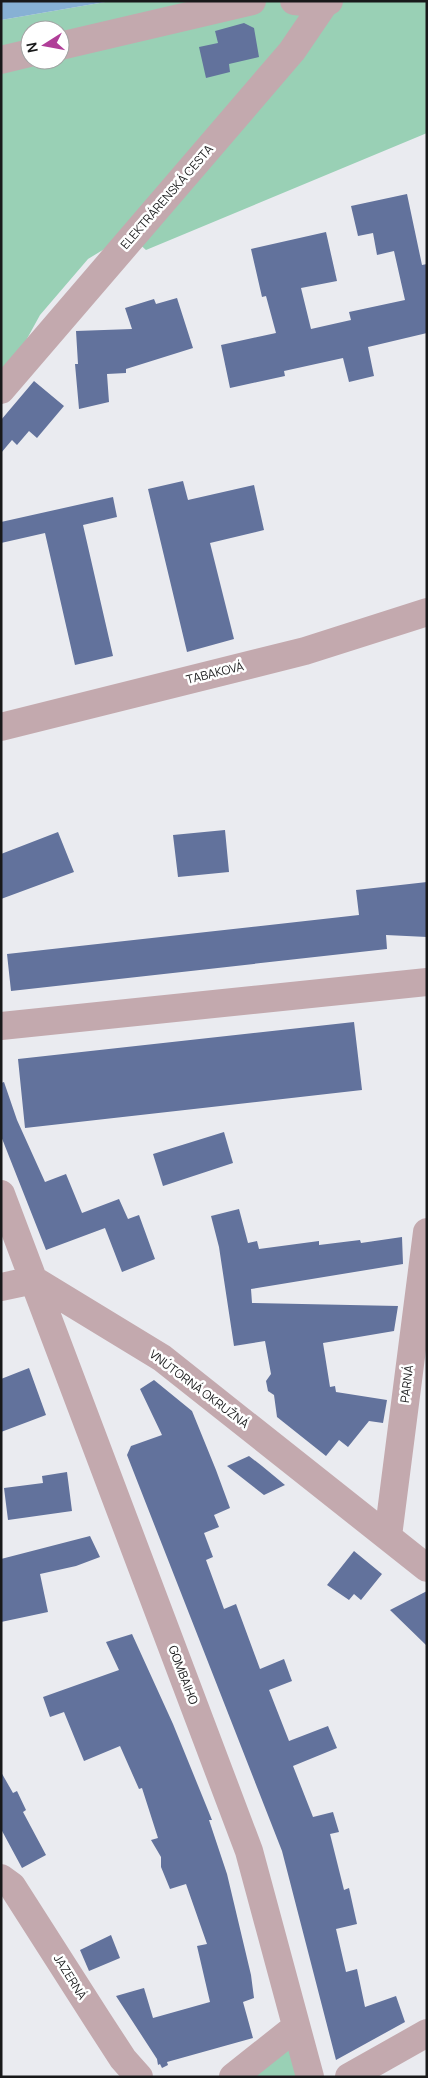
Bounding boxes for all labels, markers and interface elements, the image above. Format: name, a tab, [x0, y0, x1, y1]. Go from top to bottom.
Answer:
north arrow	[20, 20, 70, 70]
text: N	[21, 41, 42, 54]
street label: ELEKTRÁRENSKÁ CESTA	[116, 140, 217, 253]
street label: TABAKOVÁ	[184, 657, 246, 688]
street label: VNÚTORNÁ OKRUŽNÁ	[146, 1346, 253, 1432]
street label: PARNÁ	[396, 1364, 417, 1404]
street label: GOMBAIHO	[164, 1643, 203, 1707]
street label: JAZERNÁ	[50, 1951, 91, 2003]

